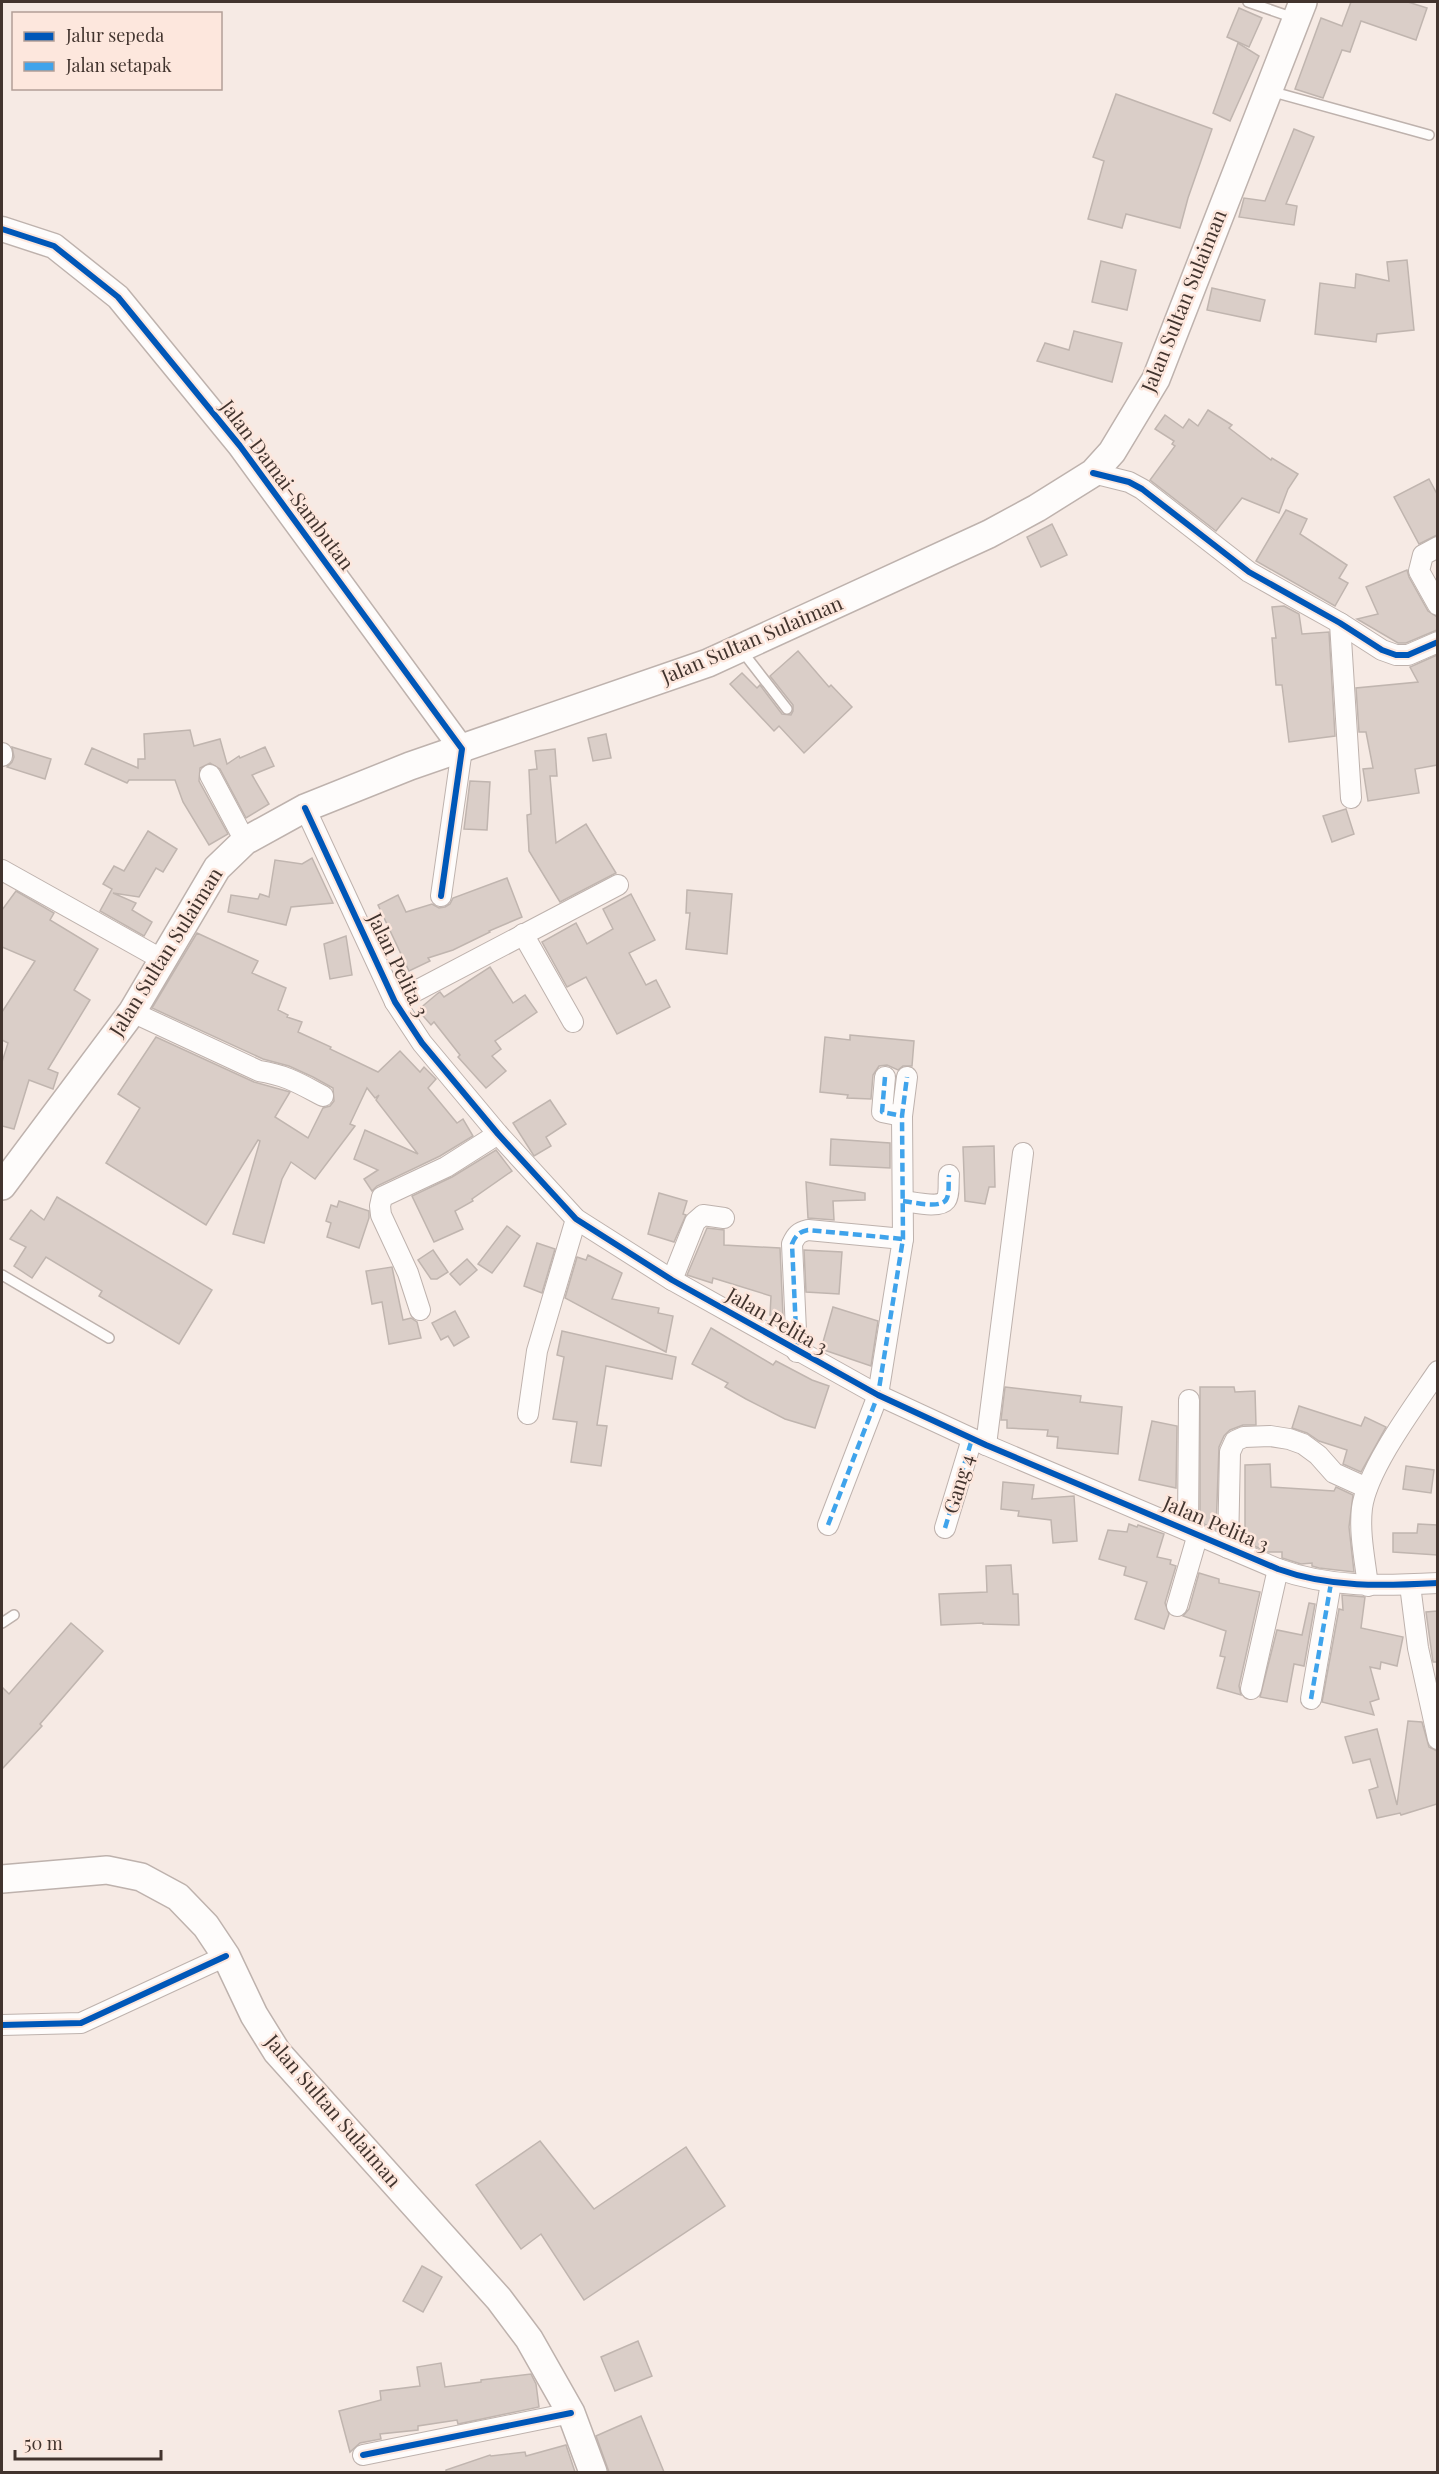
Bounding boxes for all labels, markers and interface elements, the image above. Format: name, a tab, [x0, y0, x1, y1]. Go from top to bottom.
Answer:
legend	[12, 12, 222, 90]
text: Jalur sepeda	[65, 23, 164, 47]
text: Jalan setapak	[65, 53, 172, 77]
street label: Jalan Sultan Sulaiman	[1133, 205, 1232, 397]
street label: Jalan Damai-Sambutan	[215, 393, 361, 575]
street label: Jalan Sultan Sulaiman	[656, 588, 846, 689]
street label: Jalan Sultan Sulaiman	[101, 862, 228, 1042]
street label: Jalan Pelita 3	[362, 907, 436, 1021]
street label: Jalan Pelita 3	[721, 1279, 833, 1360]
street label: Gang 4	[936, 1451, 979, 1517]
street label: Jalan Pelita 3	[1159, 1488, 1274, 1557]
street label: Jalan Sultan Sulaiman	[260, 2027, 408, 2192]
scale bar	[15, 2423, 160, 2461]
text: 50 m	[24, 2431, 63, 2455]

